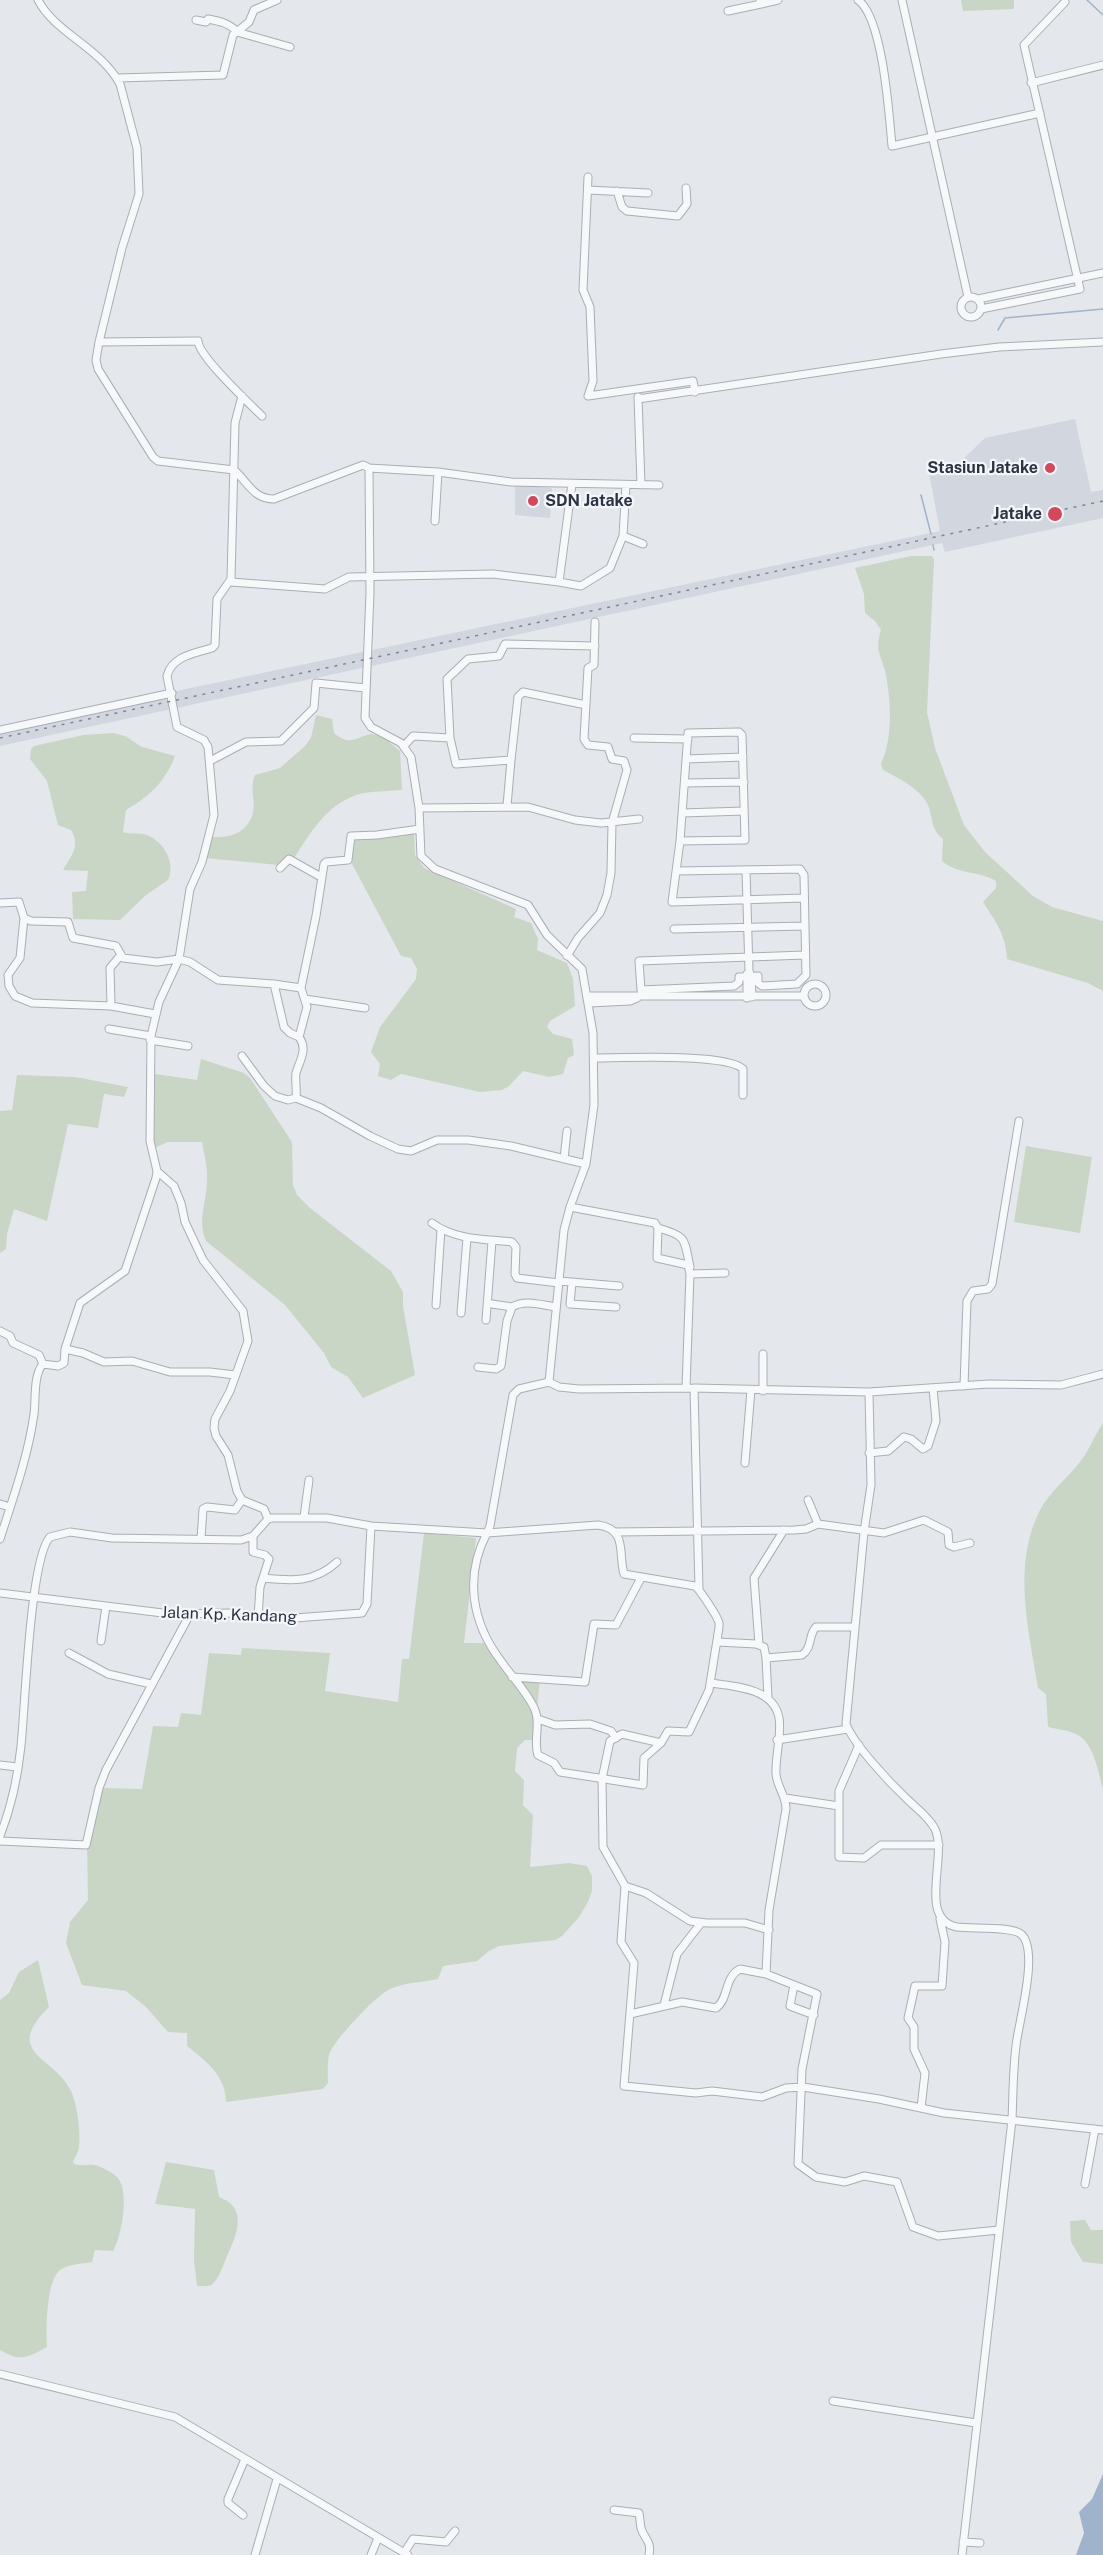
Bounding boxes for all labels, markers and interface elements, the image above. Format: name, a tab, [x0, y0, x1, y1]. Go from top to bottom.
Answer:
place label: Stasiun Jatake	[927, 458, 1038, 478]
marker: Stasiun Jatake	[1043, 461, 1057, 475]
place label: SDN Jatake	[545, 491, 633, 511]
marker: SDN Jatake	[526, 494, 540, 508]
place label: Jatake	[993, 504, 1042, 524]
marker: Jatake	[1046, 505, 1064, 523]
street label: Jalan Kp. Kandang	[161, 1603, 297, 1627]

